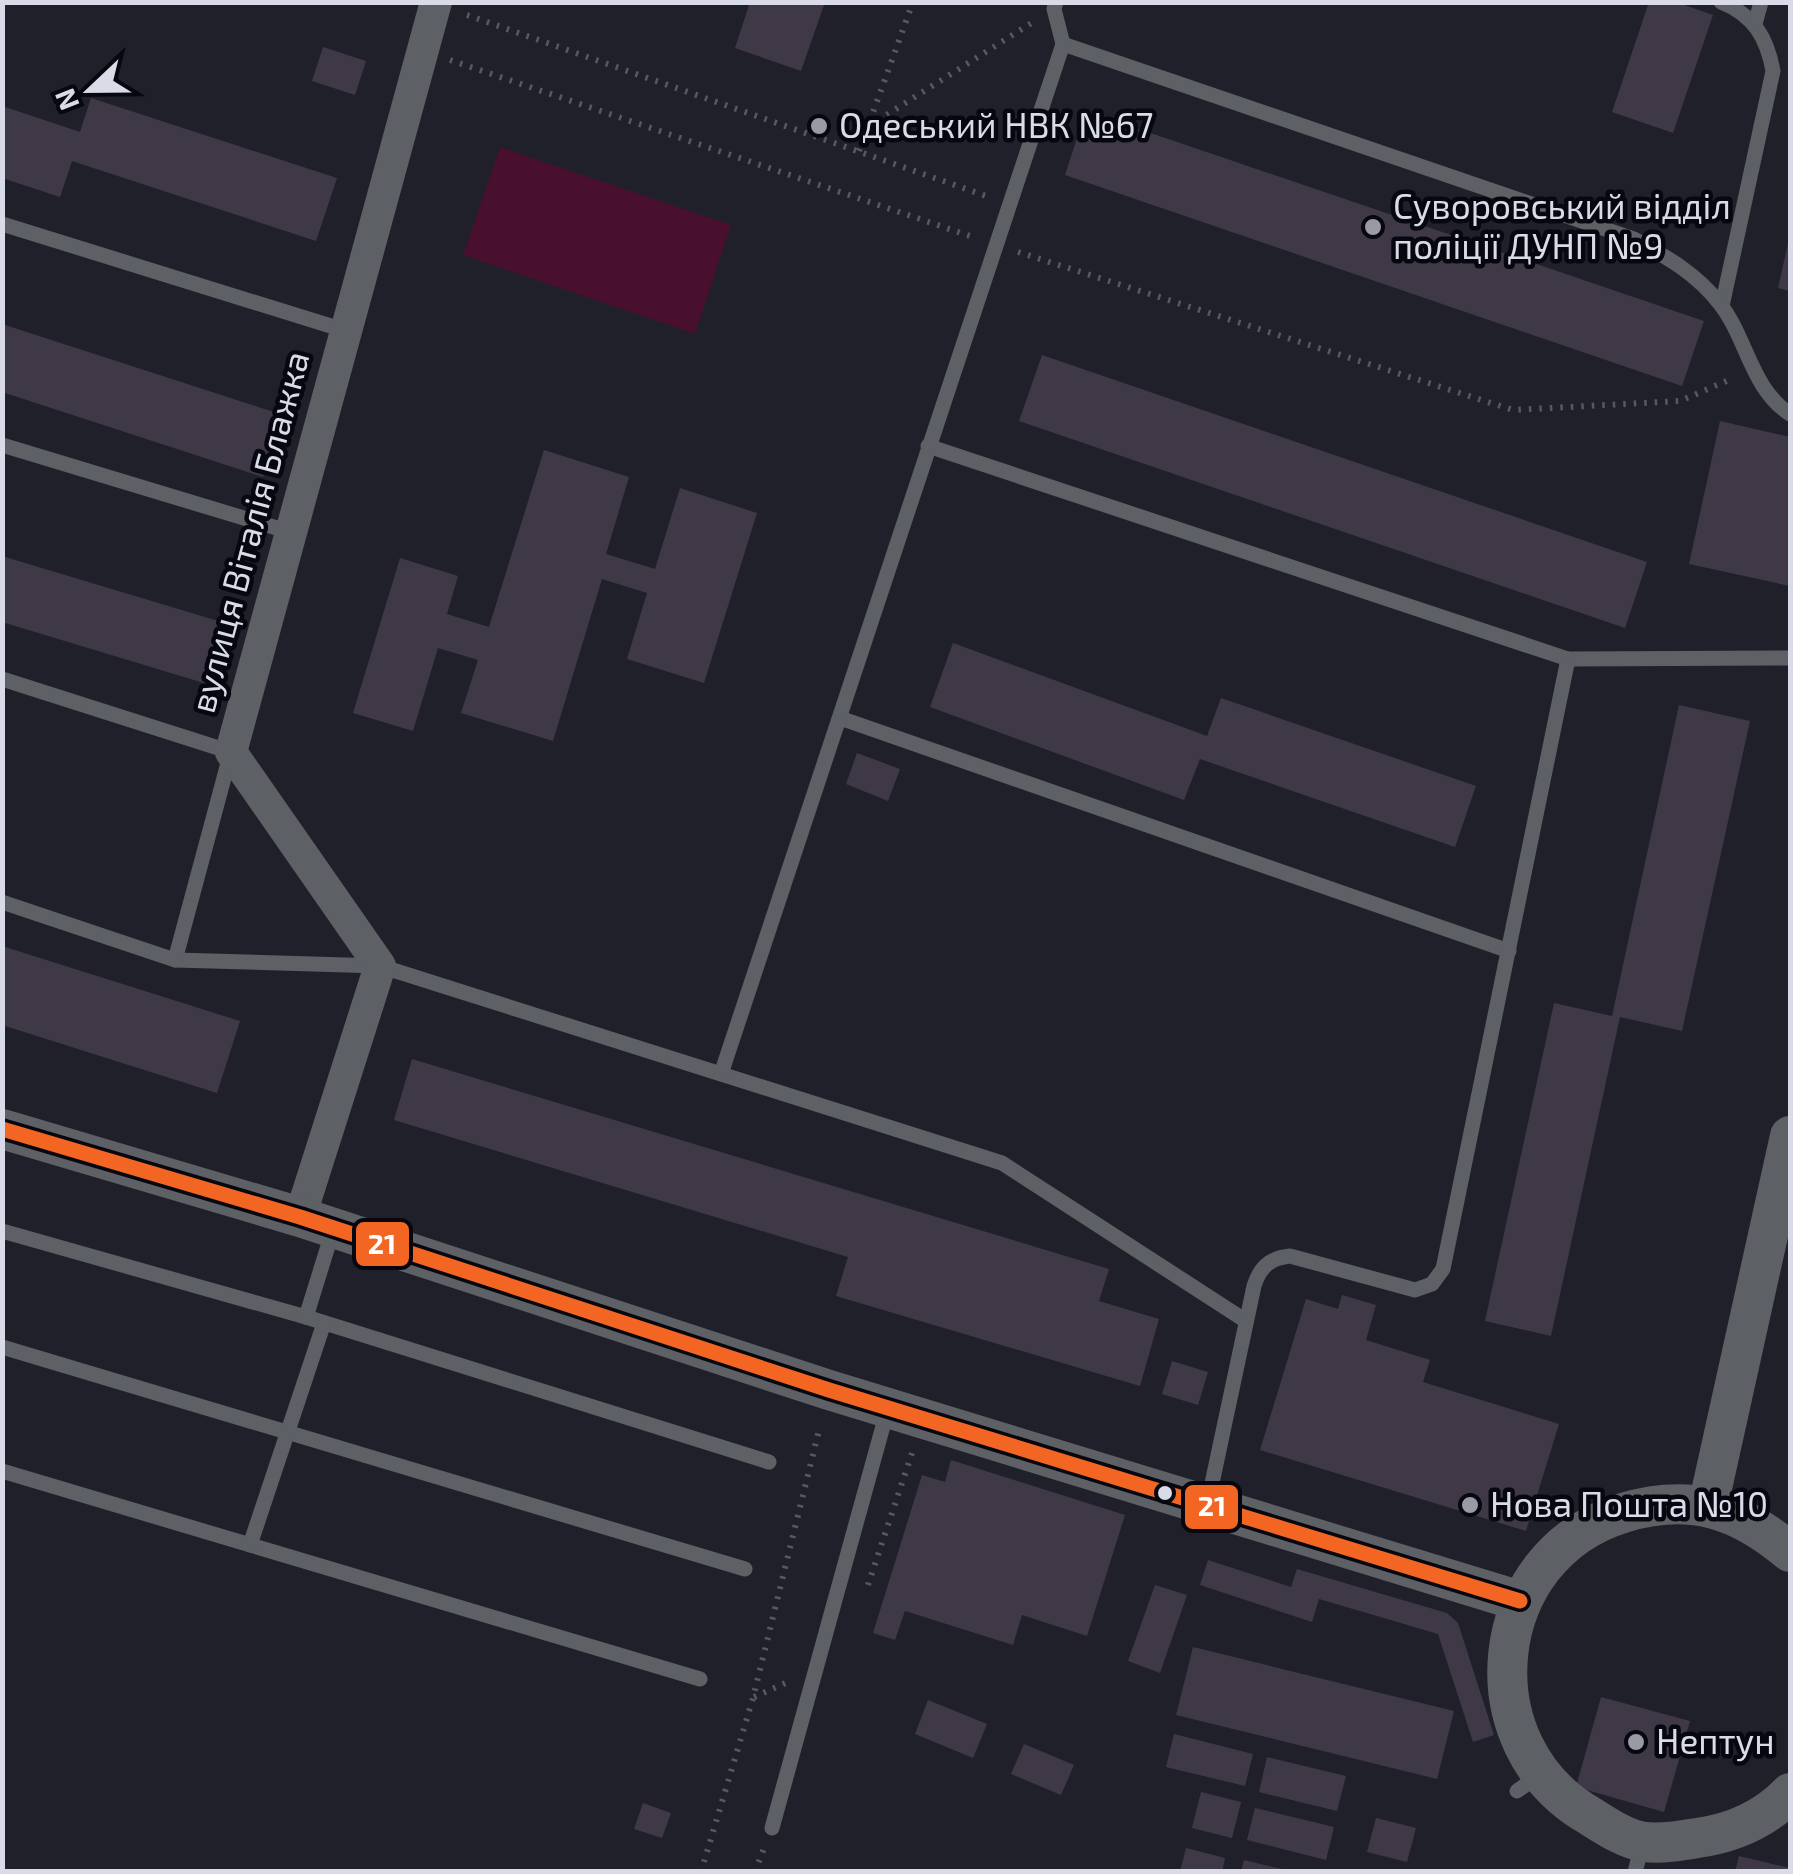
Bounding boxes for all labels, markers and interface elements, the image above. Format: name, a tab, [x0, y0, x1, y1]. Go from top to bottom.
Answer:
north arrow	[40, 40, 140, 140]
text: N	[46, 84, 85, 115]
place label: Одеський НВК №67	[839, 103, 1153, 145]
marker: Одеський НВК №67	[808, 115, 830, 137]
place label: Суворовський відділ поліції ДУНП №9	[1393, 184, 1731, 266]
marker: Суворовський відділ поліції ДУНП №9	[1362, 216, 1384, 238]
street label: вулиця Віталія Блажка	[180, 346, 317, 717]
line badge: 21	[354, 1220, 411, 1268]
text: 21	[368, 1226, 396, 1260]
place label: Нова Пошта №10	[1490, 1482, 1768, 1524]
unlabelled marker	[1155, 1483, 1175, 1503]
line badge: 21	[1183, 1483, 1240, 1531]
text: 21	[1198, 1488, 1226, 1522]
marker: Нова Пошта №10	[1459, 1494, 1481, 1516]
place label: Нептун	[1656, 1719, 1775, 1762]
marker: Нептун	[1625, 1731, 1647, 1753]

